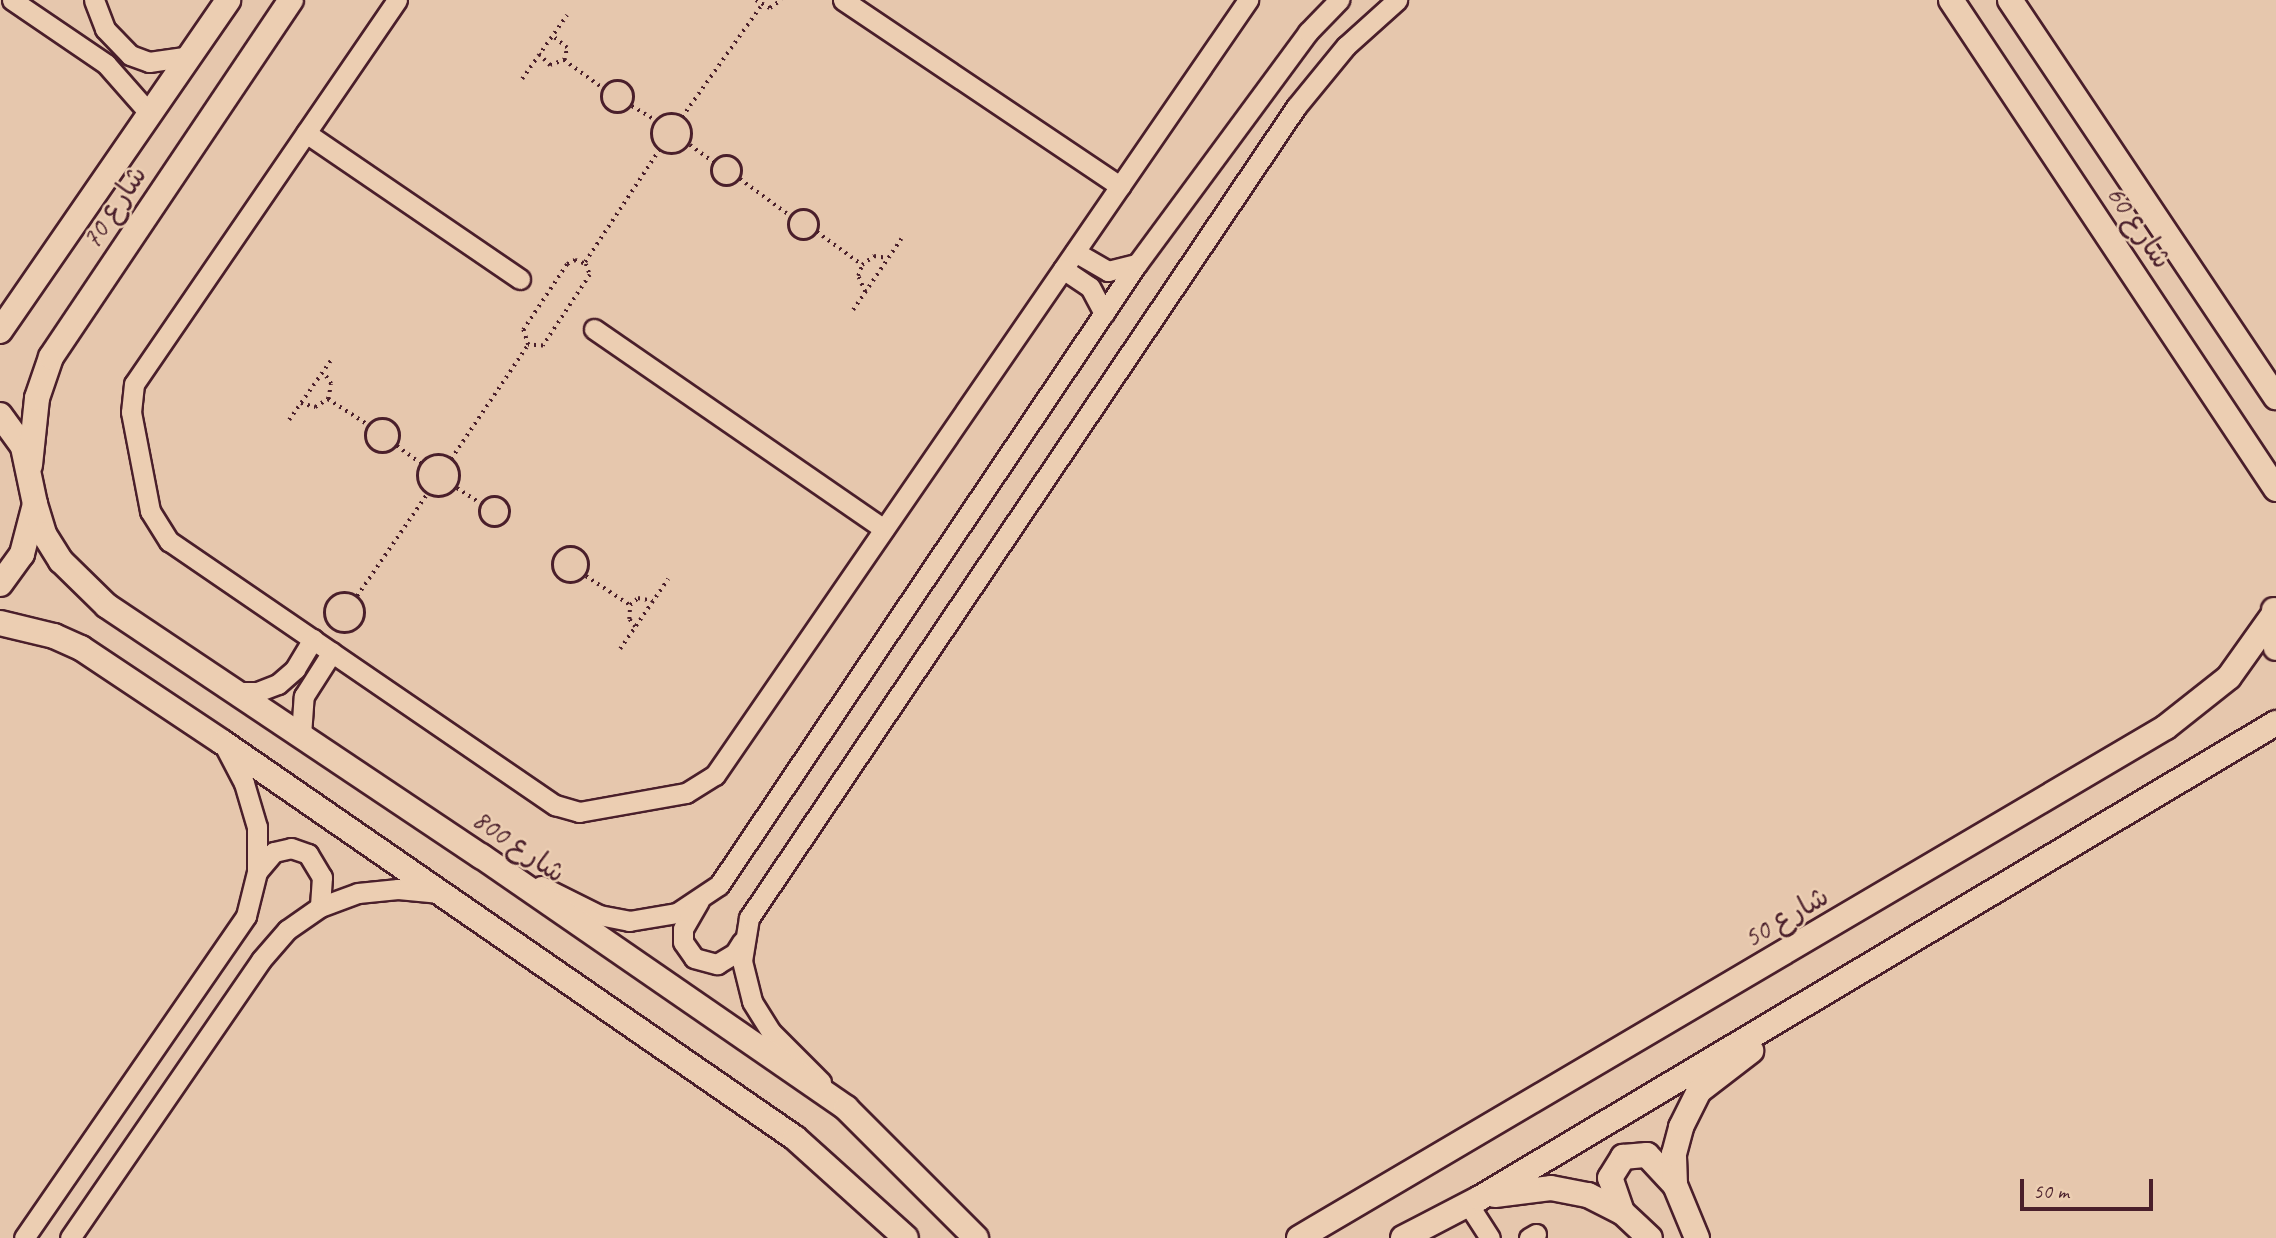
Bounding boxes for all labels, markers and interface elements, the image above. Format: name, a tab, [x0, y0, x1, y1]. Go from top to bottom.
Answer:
street label: شارع 70	[74, 159, 154, 255]
street label: شارع 60	[2099, 179, 2179, 275]
street label: شارع 800	[466, 802, 572, 890]
street label: شارع 50	[1738, 879, 1834, 955]
scale bar	[2024, 1164, 2157, 1208]
text: 50 m	[2033, 1178, 2069, 1204]

